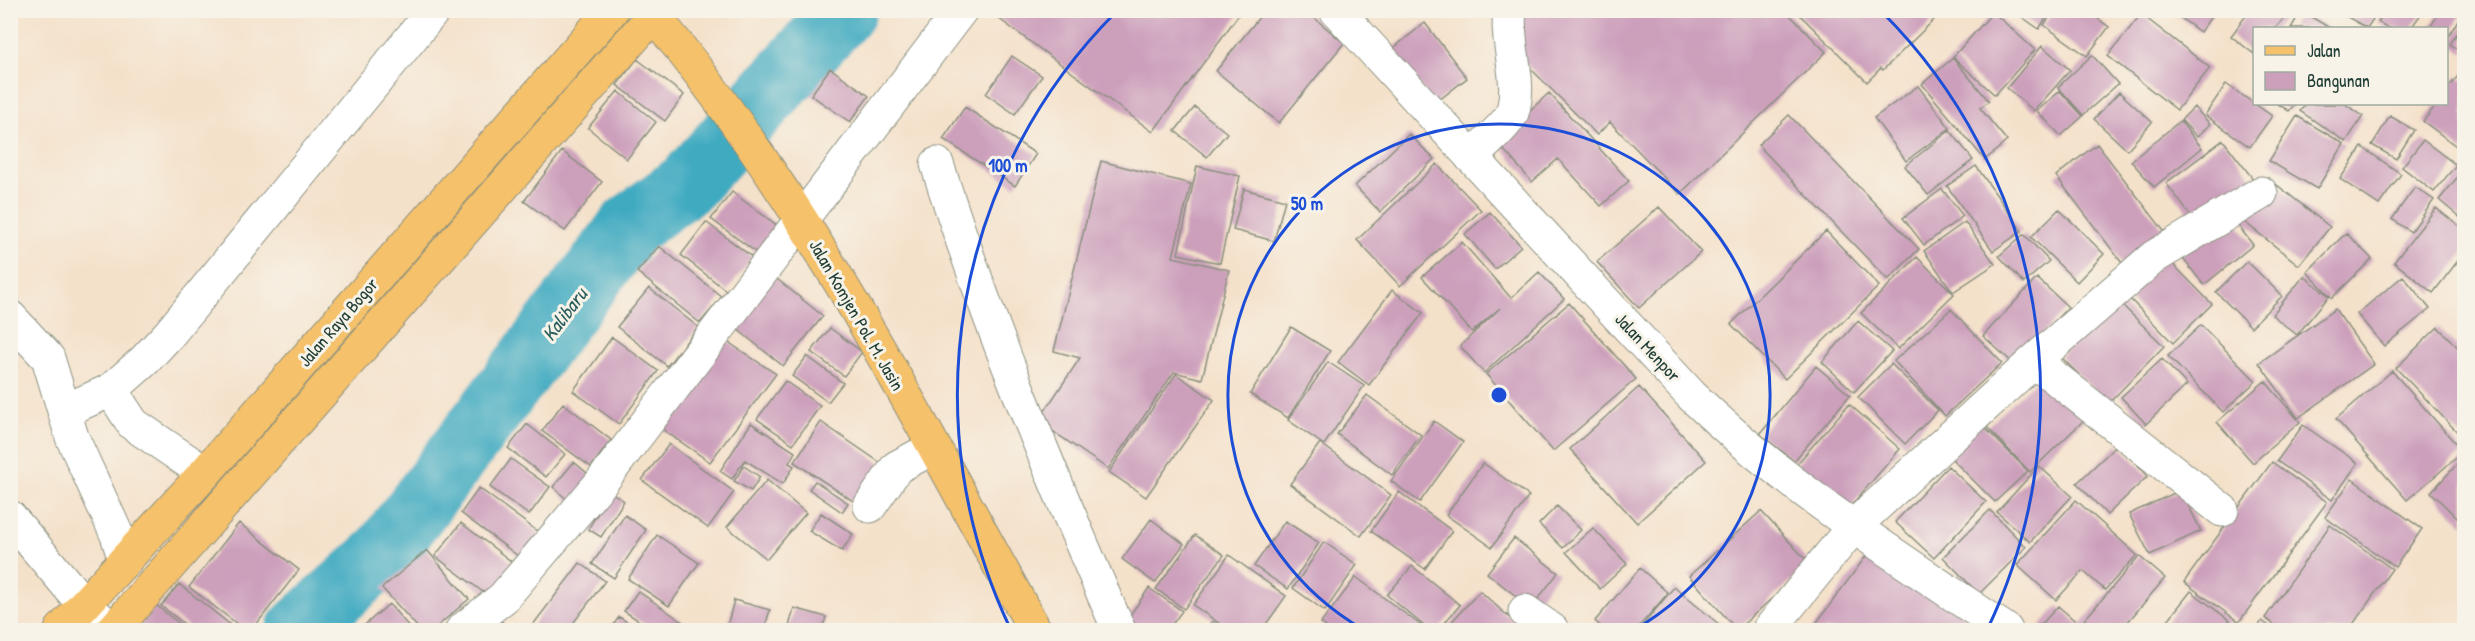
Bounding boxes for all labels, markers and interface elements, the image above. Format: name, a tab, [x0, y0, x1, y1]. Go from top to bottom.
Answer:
legend	[2253, 27, 2448, 105]
text: Jalan	[2307, 38, 2341, 63]
text: Bangunan	[2307, 68, 2370, 93]
text: 100 m	[988, 153, 1028, 178]
text: 50 m	[1291, 191, 1323, 216]
street label: Jalan Komjen Pol. M. Jasin	[804, 235, 910, 395]
street label: Jalan Raya Bogor	[292, 272, 384, 372]
water label: Kalibaru	[535, 280, 594, 346]
street label: Jalan Menpor	[1610, 307, 1686, 387]
centre of rings	[1489, 385, 1509, 405]

